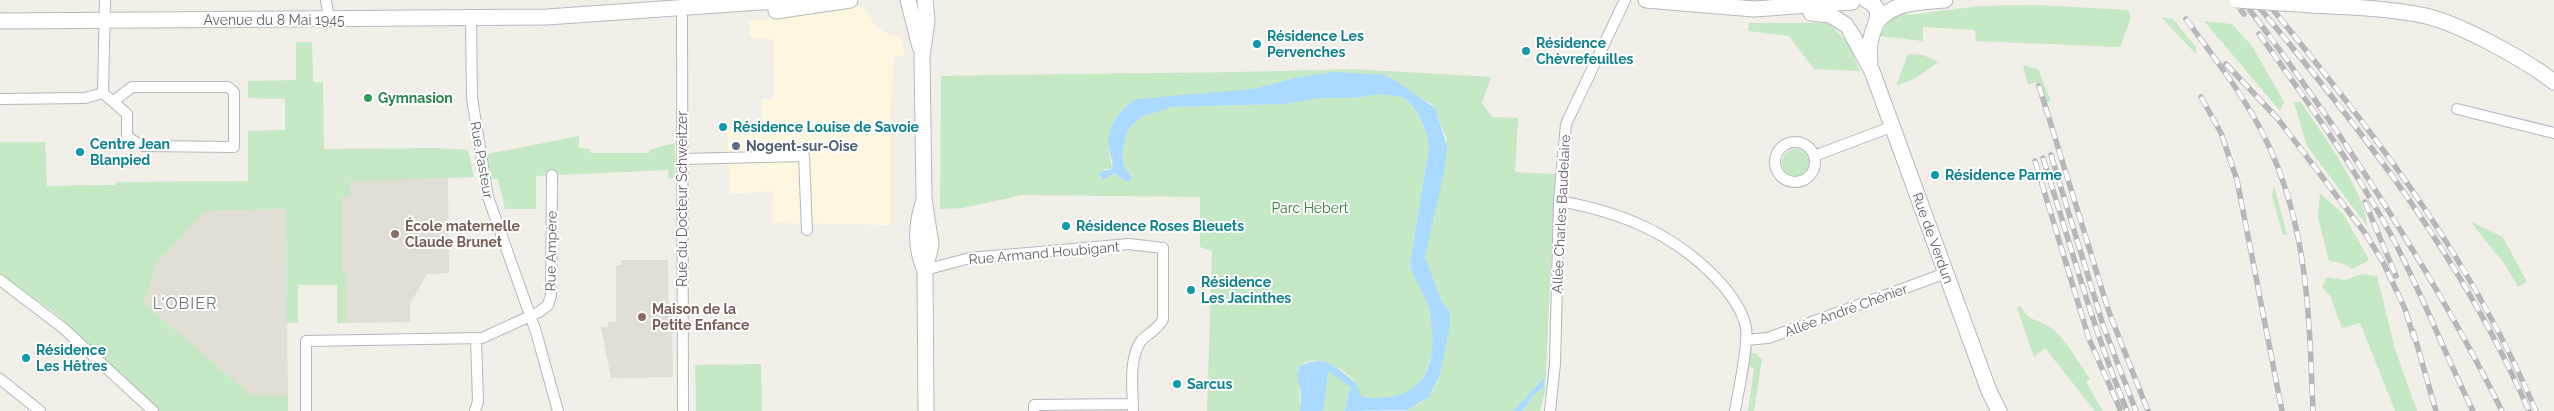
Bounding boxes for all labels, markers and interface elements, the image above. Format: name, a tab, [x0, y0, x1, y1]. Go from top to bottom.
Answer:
street label: Avenue du 8 Mai 1945	[203, 12, 345, 28]
place label: Résidence Les Pervenches	[1267, 28, 1364, 60]
place label: Résidence Chèvrefeuilles	[1536, 35, 1634, 67]
marker: Résidence Les Pervenches	[1251, 38, 1263, 50]
marker: Résidence Chèvrefeuilles	[1520, 45, 1532, 57]
place label: Gymnasion	[378, 90, 453, 106]
marker: Gymnasion	[362, 92, 374, 104]
street label: Rue du Docteur Schweitzer	[674, 111, 690, 287]
place label: Résidence Louise de Savoie	[733, 119, 919, 135]
street label: Rue Pasteur	[467, 120, 497, 200]
marker: Résidence Louise de Savoie	[717, 121, 729, 133]
street label: Allée Charles Baudelaire	[1549, 134, 1573, 294]
place label: Centre Jean Blanpied	[90, 136, 170, 168]
place label: Nogent-sur-Oise	[746, 138, 859, 154]
marker: Nogent-sur-Oise	[730, 140, 742, 152]
marker: Centre Jean Blanpied	[74, 146, 86, 158]
place label: Résidence Parme	[1945, 167, 2062, 183]
marker: Résidence Parme	[1929, 169, 1941, 181]
street label: Rue de Verdun	[1909, 190, 1957, 286]
park label: Parc Hebert	[1271, 200, 1349, 216]
street label: Rue Ampère	[542, 210, 560, 292]
place label: École maternelle Claude Brunet	[405, 217, 521, 250]
place label: Résidence Roses Bleuets	[1076, 218, 1244, 234]
marker: Résidence Roses Bleuets	[1060, 220, 1072, 232]
marker: École maternelle Claude Brunet	[389, 228, 401, 240]
street label: Rue Armand Houbigant	[968, 238, 1121, 268]
place label: Résidence Les Jacinthes	[1201, 274, 1291, 306]
street label: Allée André Chénier	[1782, 280, 1910, 340]
marker: Résidence Les Jacinthes	[1185, 284, 1197, 296]
district label: L'OBIER	[153, 294, 217, 313]
place label: Maison de la Petite Enfance	[652, 301, 750, 333]
marker: Maison de la Petite Enfance	[636, 311, 648, 323]
place label: Résidence Les Hêtres	[36, 342, 107, 374]
marker: Résidence Les Hêtres	[20, 352, 32, 364]
place label: Sarcus	[1187, 376, 1232, 392]
marker: Sarcus	[1171, 378, 1183, 390]

